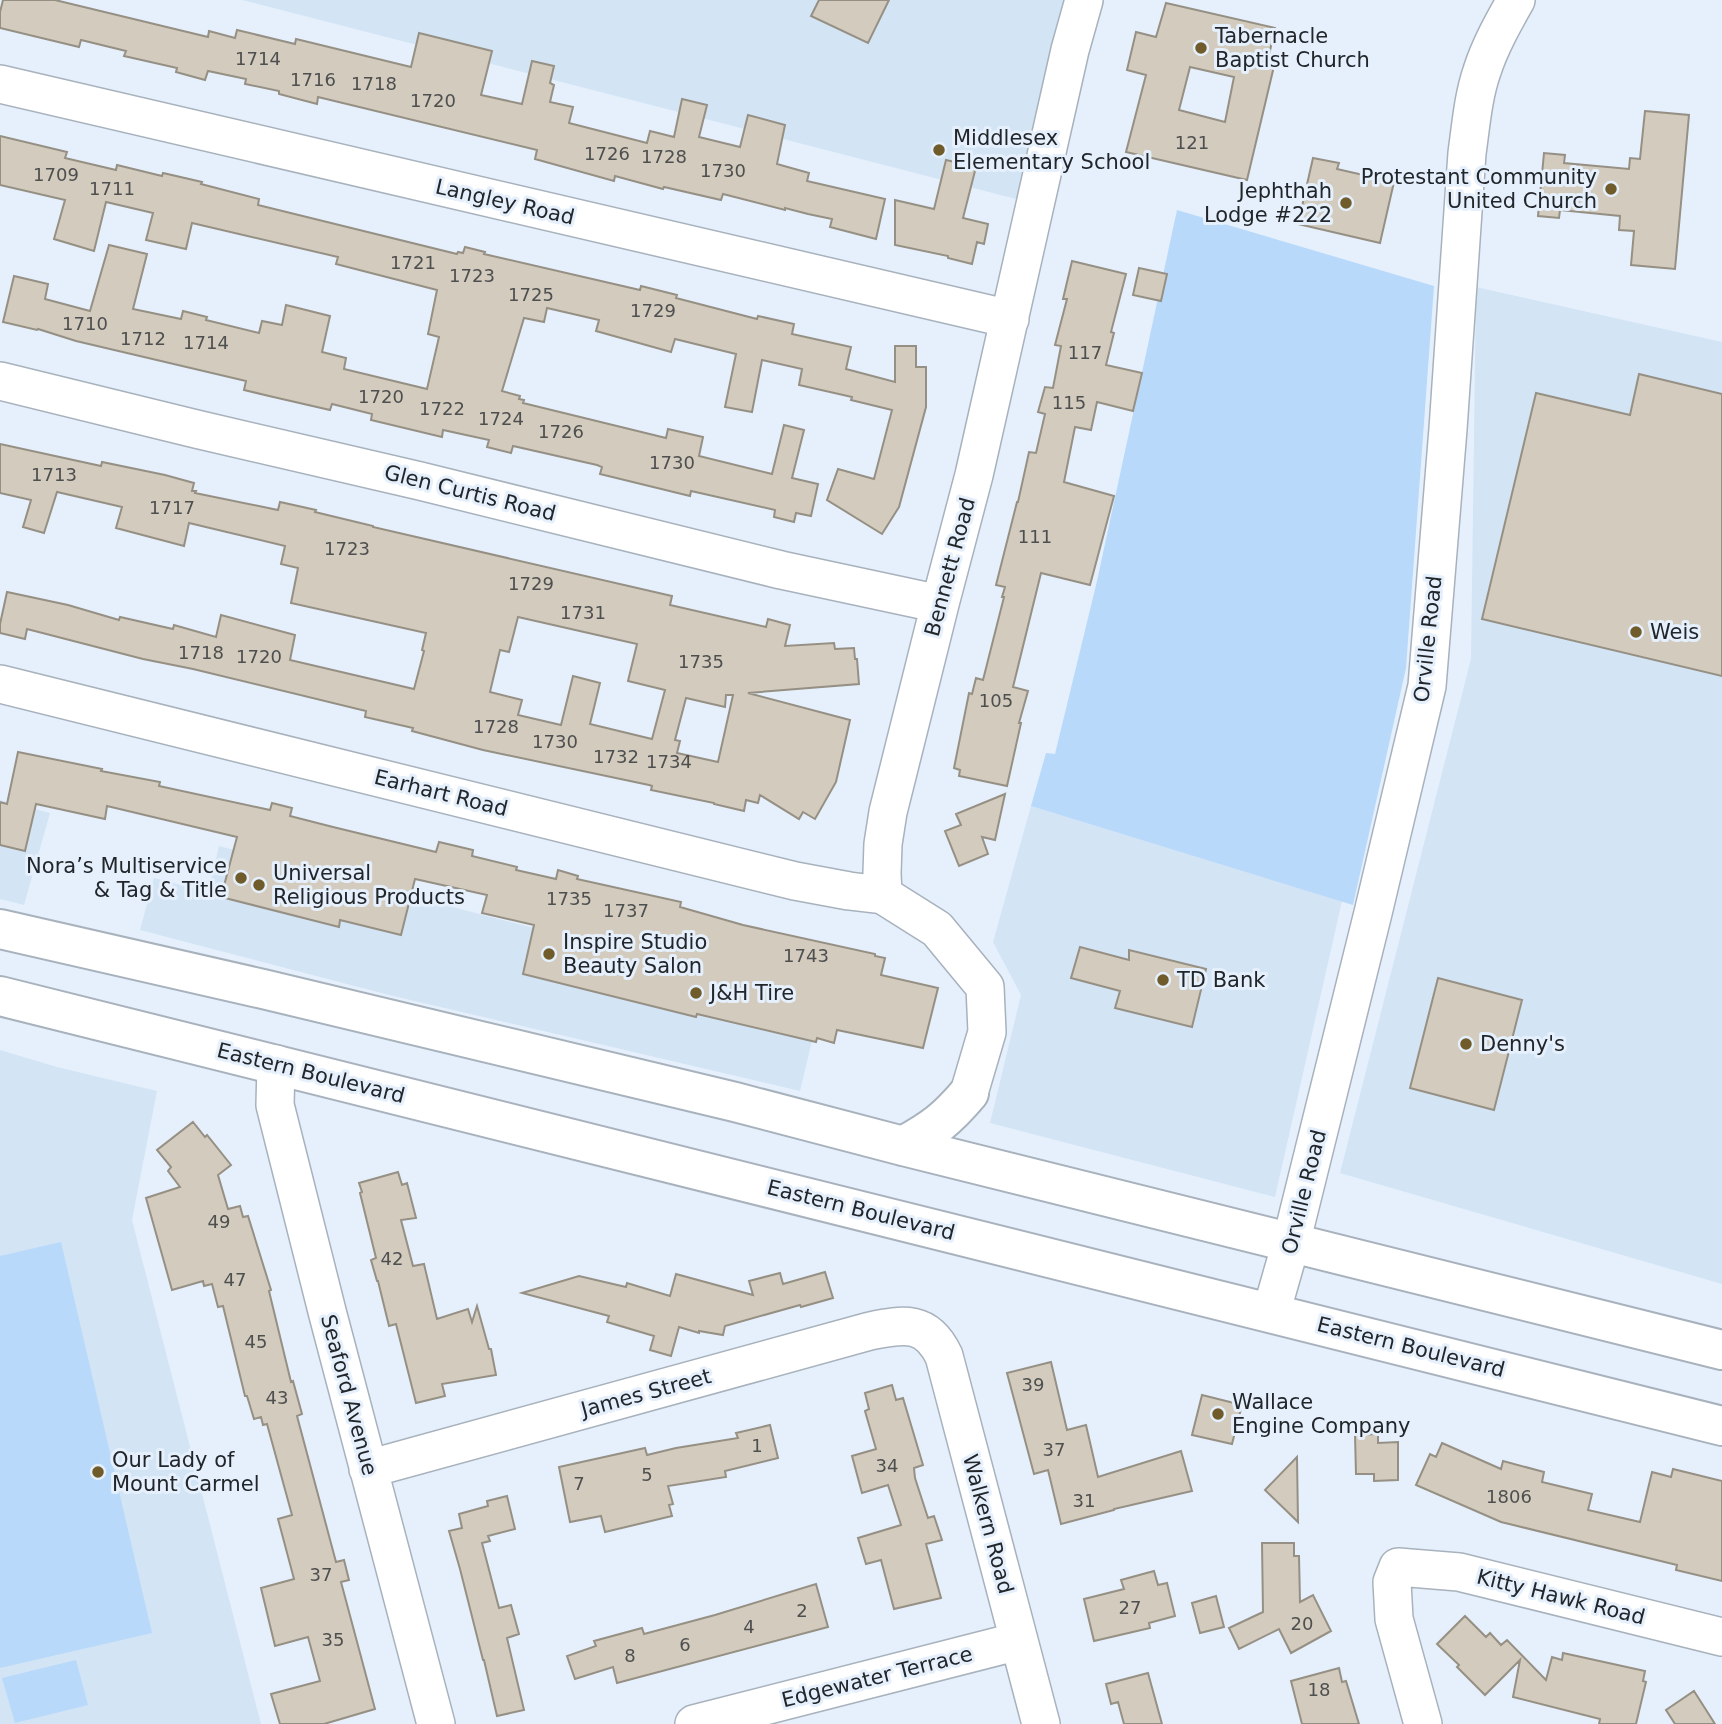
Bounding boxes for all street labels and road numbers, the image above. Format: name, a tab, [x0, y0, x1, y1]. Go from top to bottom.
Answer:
street label: Langley Road	[433, 174, 577, 230]
street label: Glen Curtis Road	[382, 460, 558, 526]
street label: Bennett Road	[920, 495, 980, 639]
street label: Orville Road	[1409, 574, 1447, 704]
street label: Earhart Road	[372, 765, 510, 821]
street label: Eastern Boulevard	[215, 1038, 407, 1108]
street label: Orville Road	[1277, 1127, 1331, 1257]
street label: Eastern Boulevard	[765, 1175, 957, 1245]
street label: Seaford Avenue	[316, 1312, 382, 1478]
street label: Eastern Boulevard	[1315, 1312, 1507, 1382]
street label: James Street	[576, 1364, 714, 1422]
street label: Walkern Road	[958, 1452, 1018, 1596]
street label: Kitty Hawk Road	[1474, 1564, 1648, 1630]
street label: Edgewater Terrace	[779, 1642, 975, 1712]

